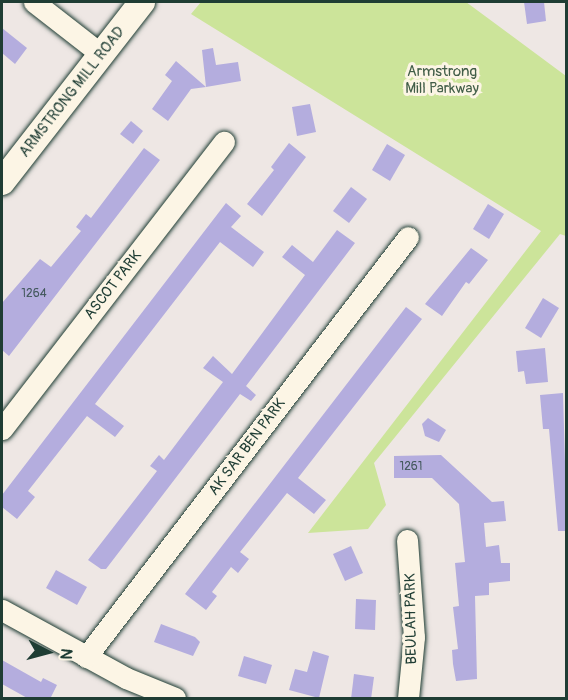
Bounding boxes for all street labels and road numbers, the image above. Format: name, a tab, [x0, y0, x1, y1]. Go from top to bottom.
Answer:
street label: ARMSTRONG MILL ROAD	[16, 23, 128, 161]
street label: ASCOT PARK	[81, 247, 145, 323]
street label: AK SAR BEN PARK	[205, 395, 289, 499]
street label: BEULAH PARK	[401, 573, 421, 665]

